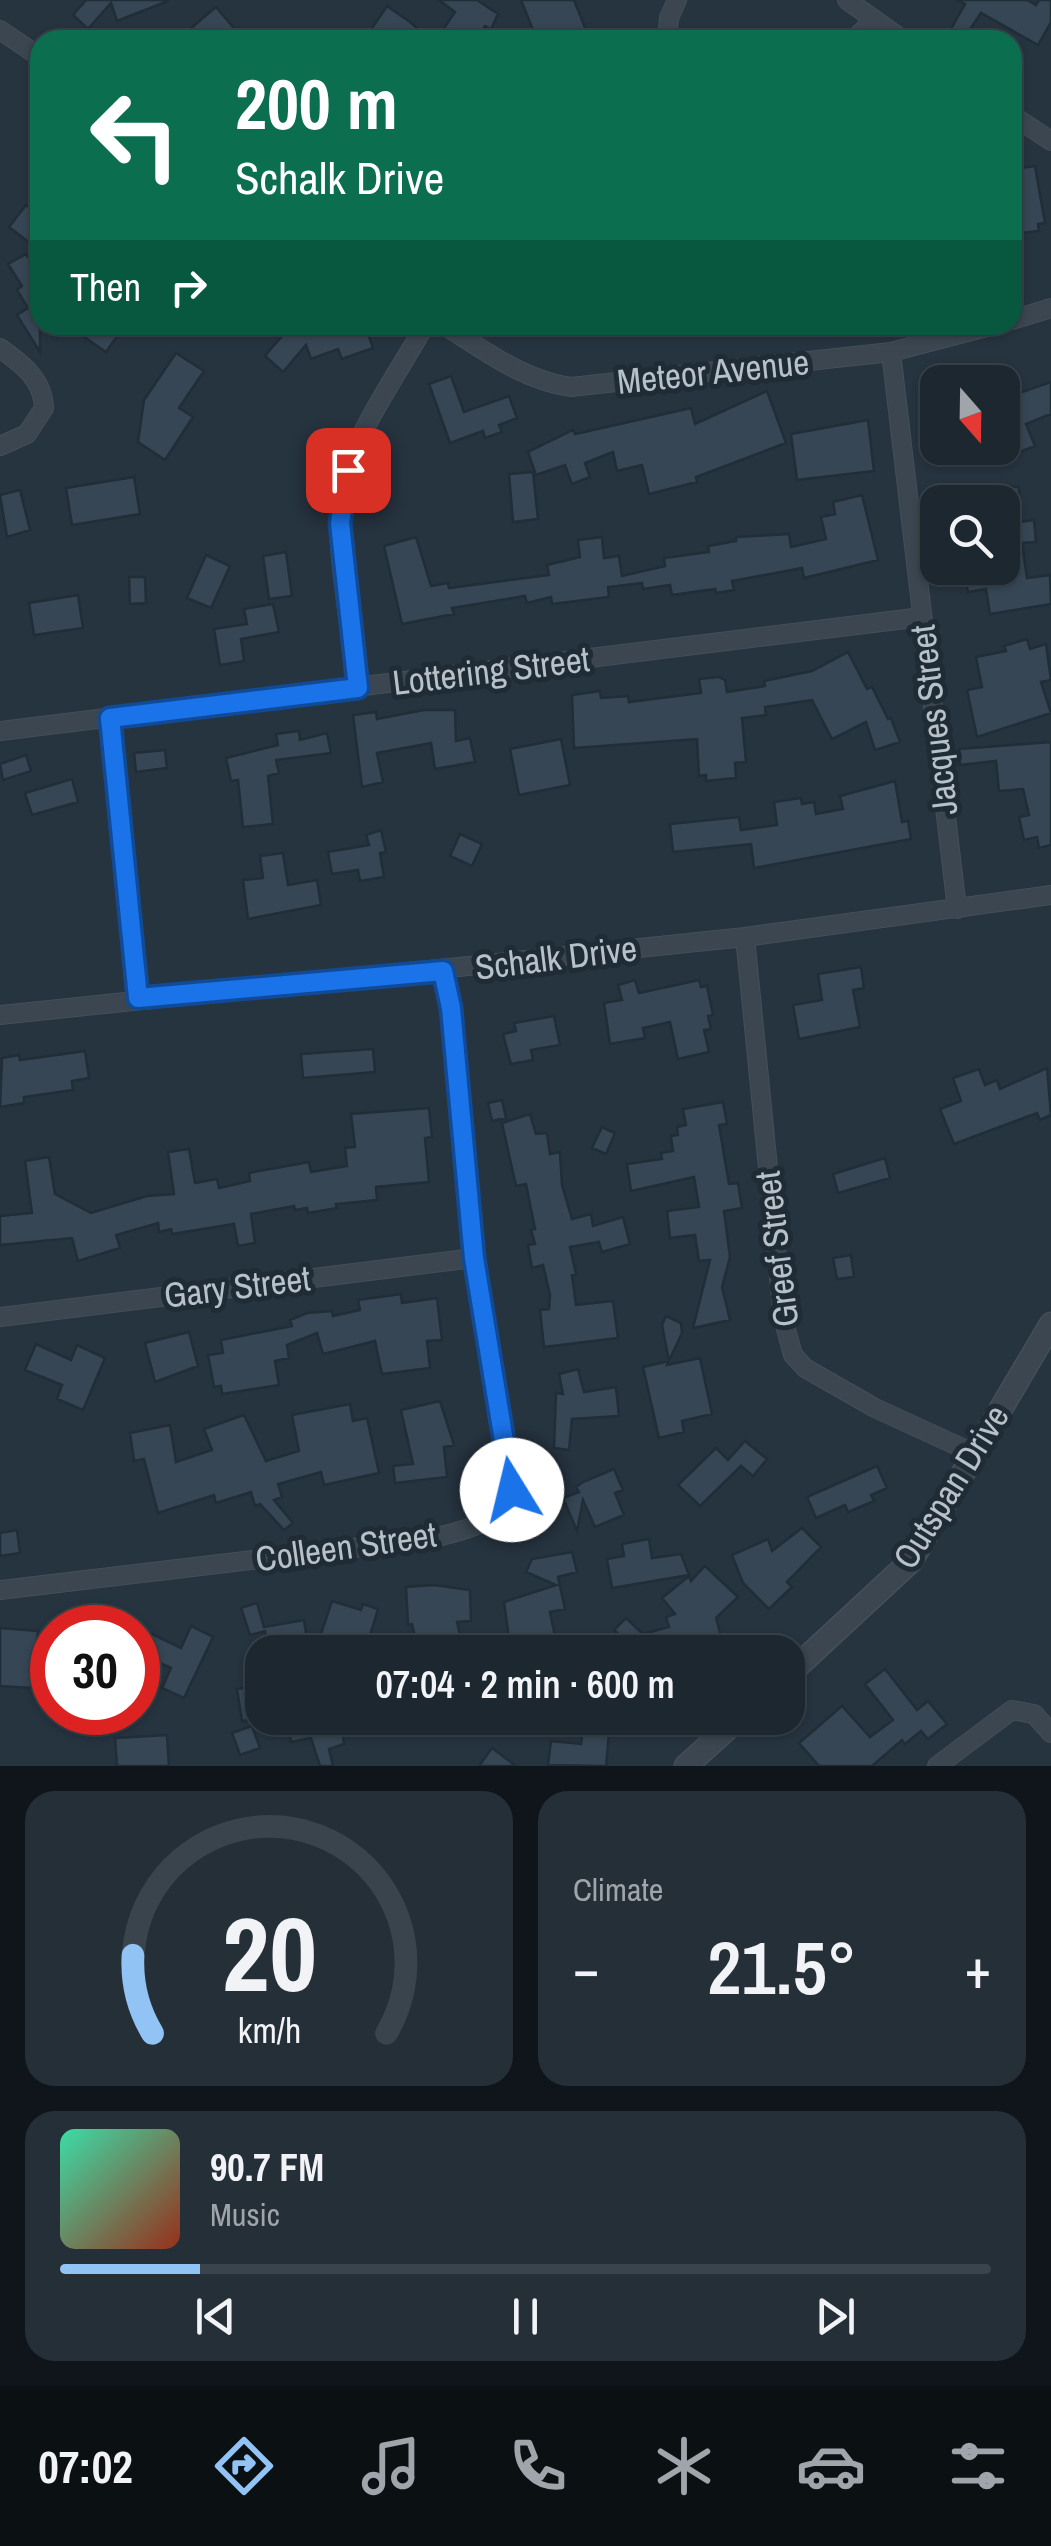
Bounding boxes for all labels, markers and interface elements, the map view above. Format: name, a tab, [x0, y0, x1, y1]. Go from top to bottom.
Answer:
text: 200 m	[235, 57, 398, 151]
icon: left	[70, 70, 200, 200]
text: Schalk Drive	[235, 147, 444, 208]
icon: right	[161, 260, 216, 315]
text: Then	[70, 262, 141, 313]
street label: Meteor Avenue	[615, 338, 811, 405]
north arrow	[920, 365, 1020, 465]
map controls	[920, 365, 1020, 585]
pin	[306, 428, 391, 513]
icon: arrive	[321, 443, 376, 498]
button: search	[920, 485, 1020, 585]
street label: Jacques Street	[899, 622, 968, 818]
street label: Lottering Street	[390, 635, 592, 706]
street label: Schalk Drive	[472, 924, 640, 991]
street label: Greef Street	[744, 1169, 809, 1330]
street label: Gary Street	[161, 1254, 313, 1319]
street label: Outspan Drive	[882, 1396, 1020, 1578]
position arrow	[460, 1438, 564, 1542]
street label: Colleen Street	[253, 1511, 439, 1582]
speed limit sign: 30	[30, 1605, 160, 1735]
text: 07:04 · 2 min · 600 m	[375, 1659, 675, 1710]
text: Climate	[573, 1868, 663, 1911]
text: 20	[222, 1883, 316, 2023]
text: 21.5°	[707, 1916, 857, 2017]
text: −	[573, 1931, 599, 2005]
text: +	[965, 1931, 991, 2005]
text: km/h	[237, 2006, 301, 2054]
text: 90.7 FM	[210, 2142, 324, 2193]
text: Music	[210, 2193, 280, 2236]
icon: previous	[188, 2289, 243, 2344]
icon: pause	[498, 2289, 553, 2344]
icon: next	[808, 2289, 863, 2344]
icon: directions	[209, 2431, 279, 2501]
icon: music	[356, 2431, 426, 2501]
icon: phone	[503, 2431, 573, 2501]
icon: climate	[649, 2431, 719, 2501]
icon: car	[796, 2431, 866, 2501]
icon: filters	[943, 2431, 1013, 2501]
text: 07:02	[38, 2436, 133, 2497]

